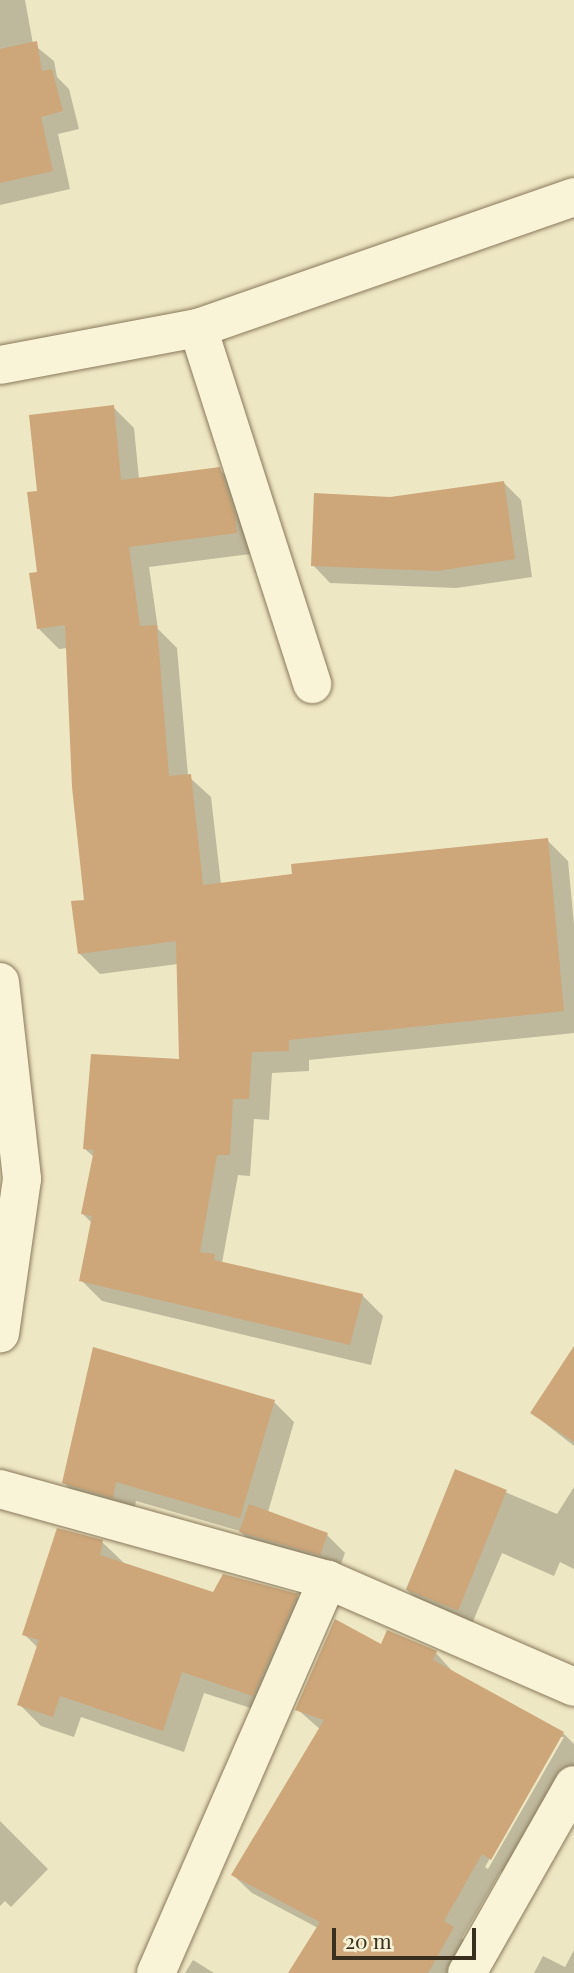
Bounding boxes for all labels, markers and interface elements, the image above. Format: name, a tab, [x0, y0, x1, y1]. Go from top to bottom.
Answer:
scale bar	[336, 1913, 480, 1957]
text: 20 m	[345, 1926, 392, 1954]

